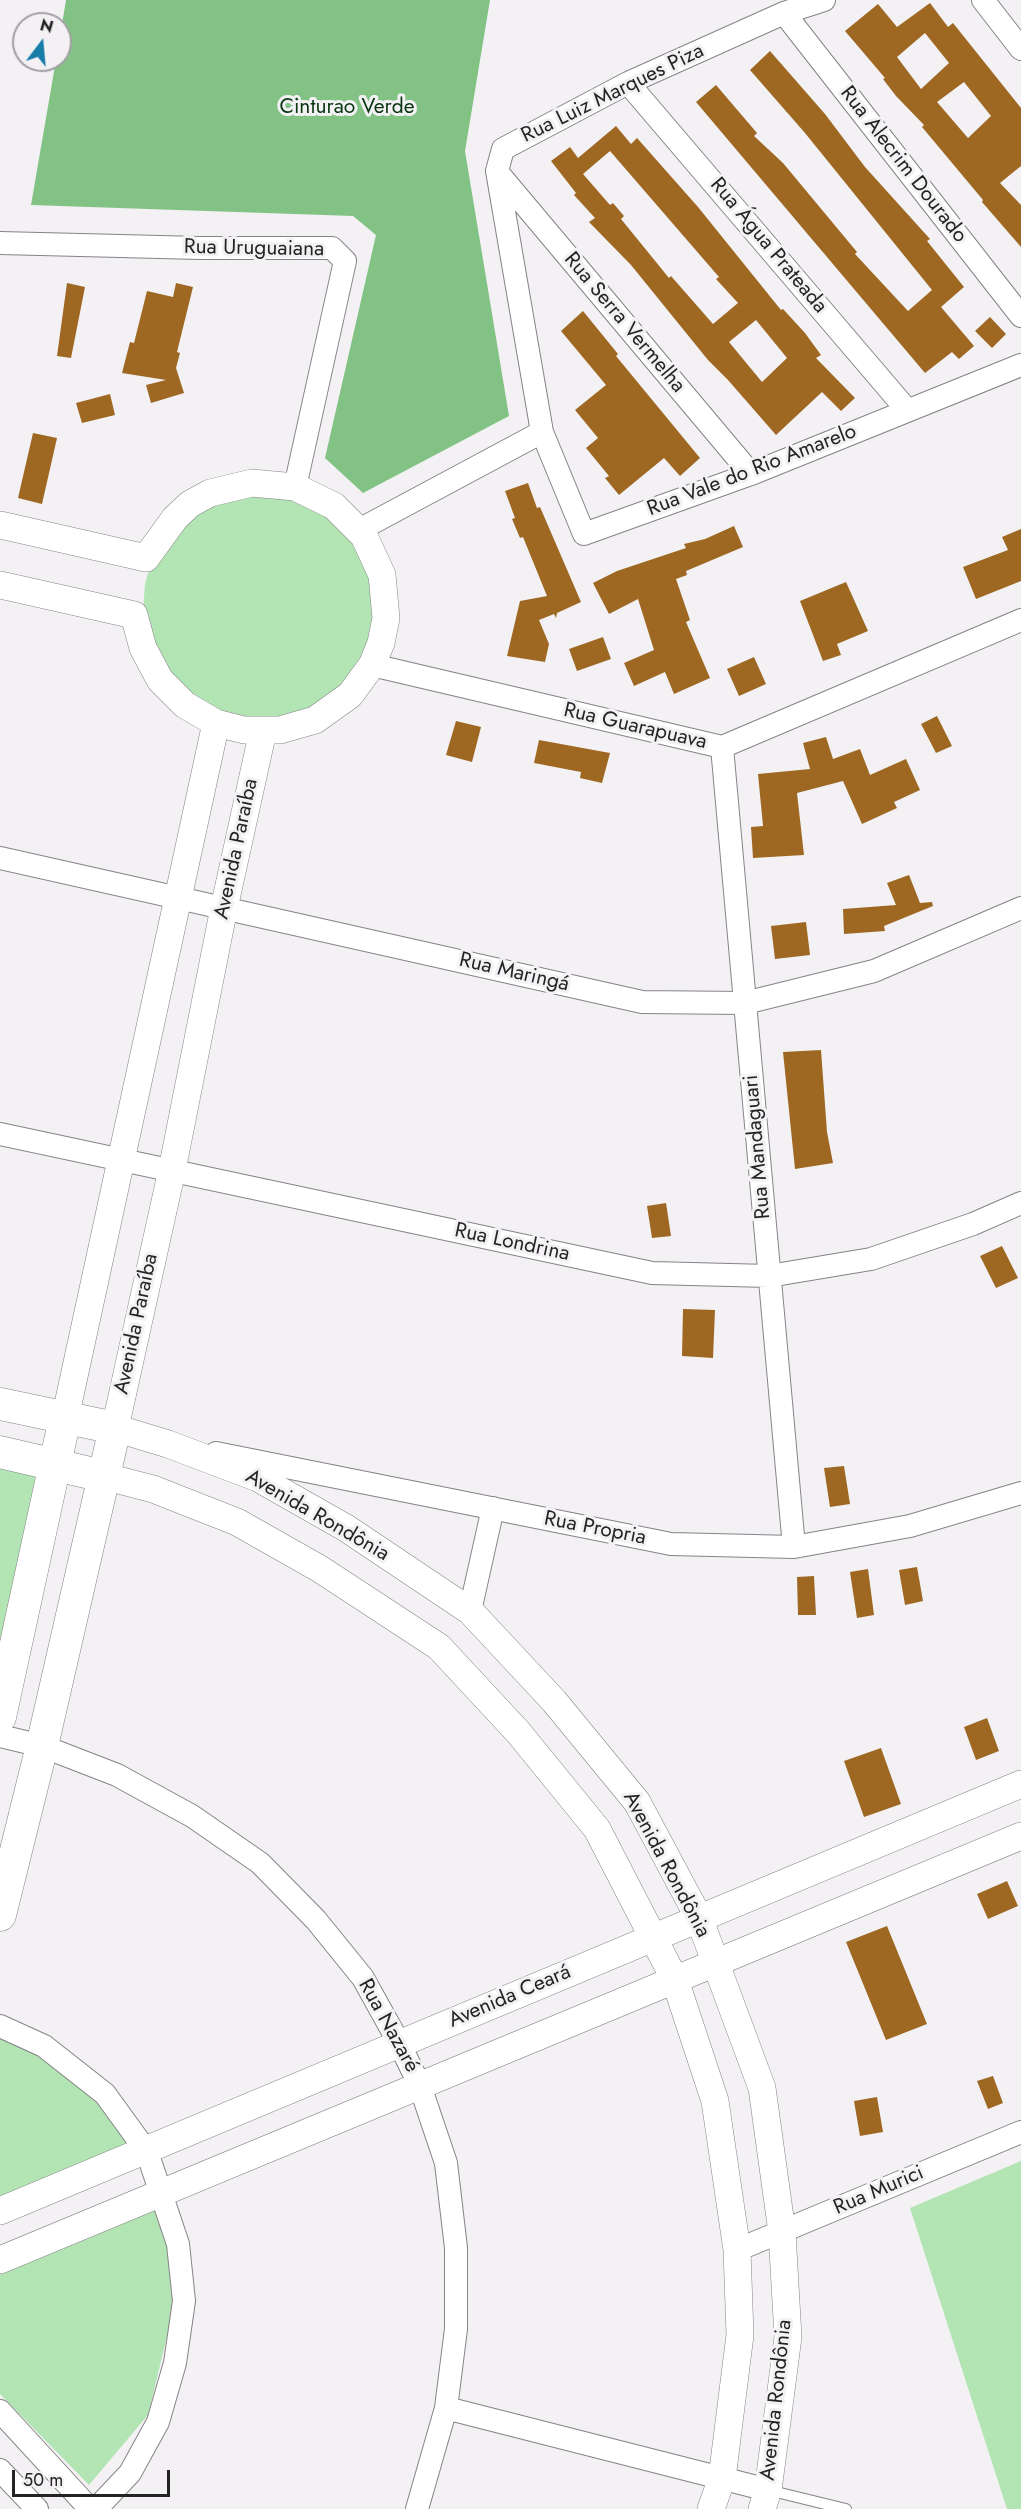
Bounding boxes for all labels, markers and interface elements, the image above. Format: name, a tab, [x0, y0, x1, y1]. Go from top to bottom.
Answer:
north arrow	[12, 12, 72, 72]
text: N	[37, 13, 56, 39]
street label: Rua Luiz Marques Piza	[518, 39, 708, 149]
street label: Rua Alecrim Dourado	[834, 82, 972, 248]
park label: Cinturao Verde	[280, 95, 414, 121]
street label: Rua Água Prateada	[704, 173, 832, 319]
street label: Rua Uruguaiana	[184, 235, 324, 263]
street label: Rua Serra Vermelha	[558, 248, 690, 398]
street label: Rua Vale do Rio Amarelo	[644, 419, 860, 523]
street label: Rua Guarapuava	[561, 698, 709, 756]
street label: Avenida Paraíba	[210, 776, 264, 922]
street label: Rua Maringá	[457, 948, 571, 998]
street label: Rua Mandaguari	[739, 1074, 777, 1220]
street label: Rua Londrina	[452, 1219, 572, 1267]
street label: Avenida Paraíba	[110, 1251, 164, 1397]
street label: Avenida Rondônia	[241, 1465, 393, 1567]
street label: Rua Propria	[542, 1507, 648, 1551]
street label: Avenida Rondônia	[617, 1788, 715, 1942]
street label: Avenida Ceará	[445, 1960, 575, 2034]
street label: Rua Nazaré	[352, 1975, 424, 2077]
street label: Rua Murici	[830, 2161, 928, 2221]
street label: Avenida Rondônia	[756, 2318, 798, 2482]
scale bar	[15, 2458, 172, 2496]
text: 50 m	[23, 2467, 63, 2493]

